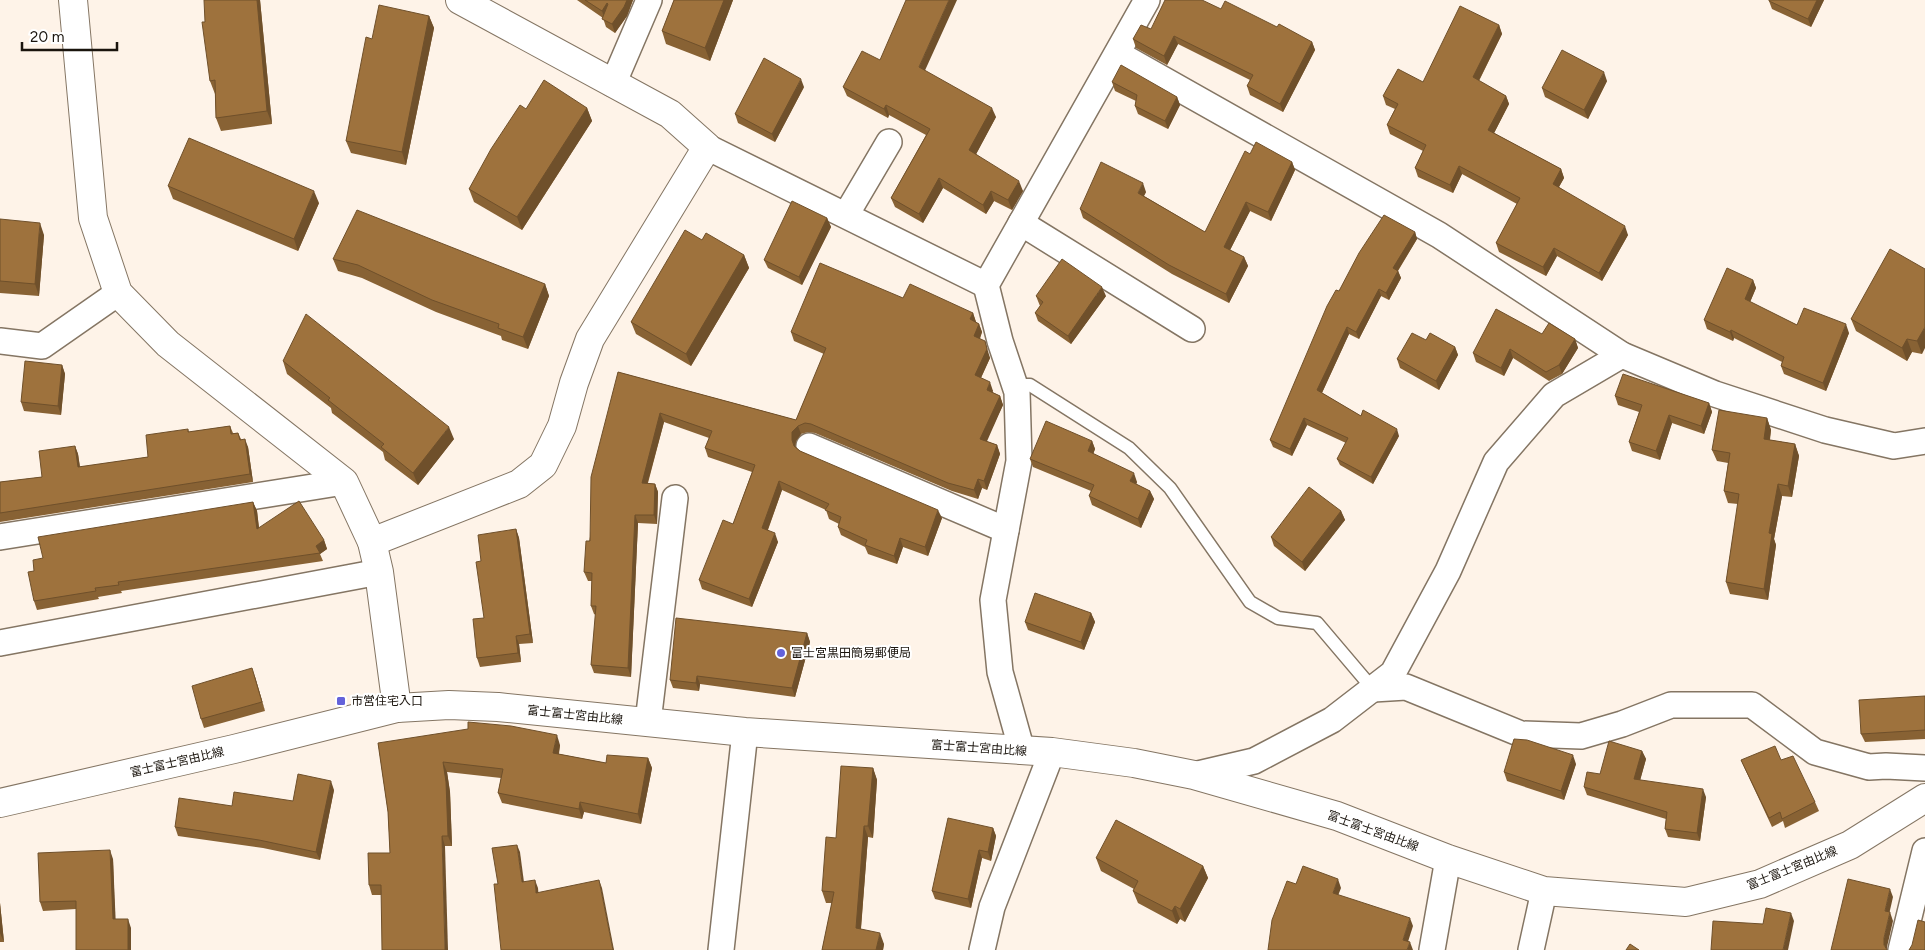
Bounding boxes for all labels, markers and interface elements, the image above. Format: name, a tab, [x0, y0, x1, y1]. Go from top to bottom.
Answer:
scale bar	[22, 20, 118, 52]
text: 20 m	[30, 28, 64, 46]
place label: 富士宮黒田簡易郵便局	[791, 646, 911, 660]
marker: 富士宮黒田簡易郵便局	[775, 647, 787, 659]
place label: 市営住宅入口	[351, 694, 423, 708]
marker: 市営住宅入口	[335, 695, 347, 707]
street label: 富士富士宮由比線	[527, 703, 623, 727]
street label: 富士富士宮由比線	[931, 738, 1027, 758]
street label: 富士富士宮由比線	[129, 744, 225, 780]
street label: 富士富士宮由比線	[1325, 808, 1421, 854]
street label: 富士富士宮由比線	[1745, 844, 1839, 892]

